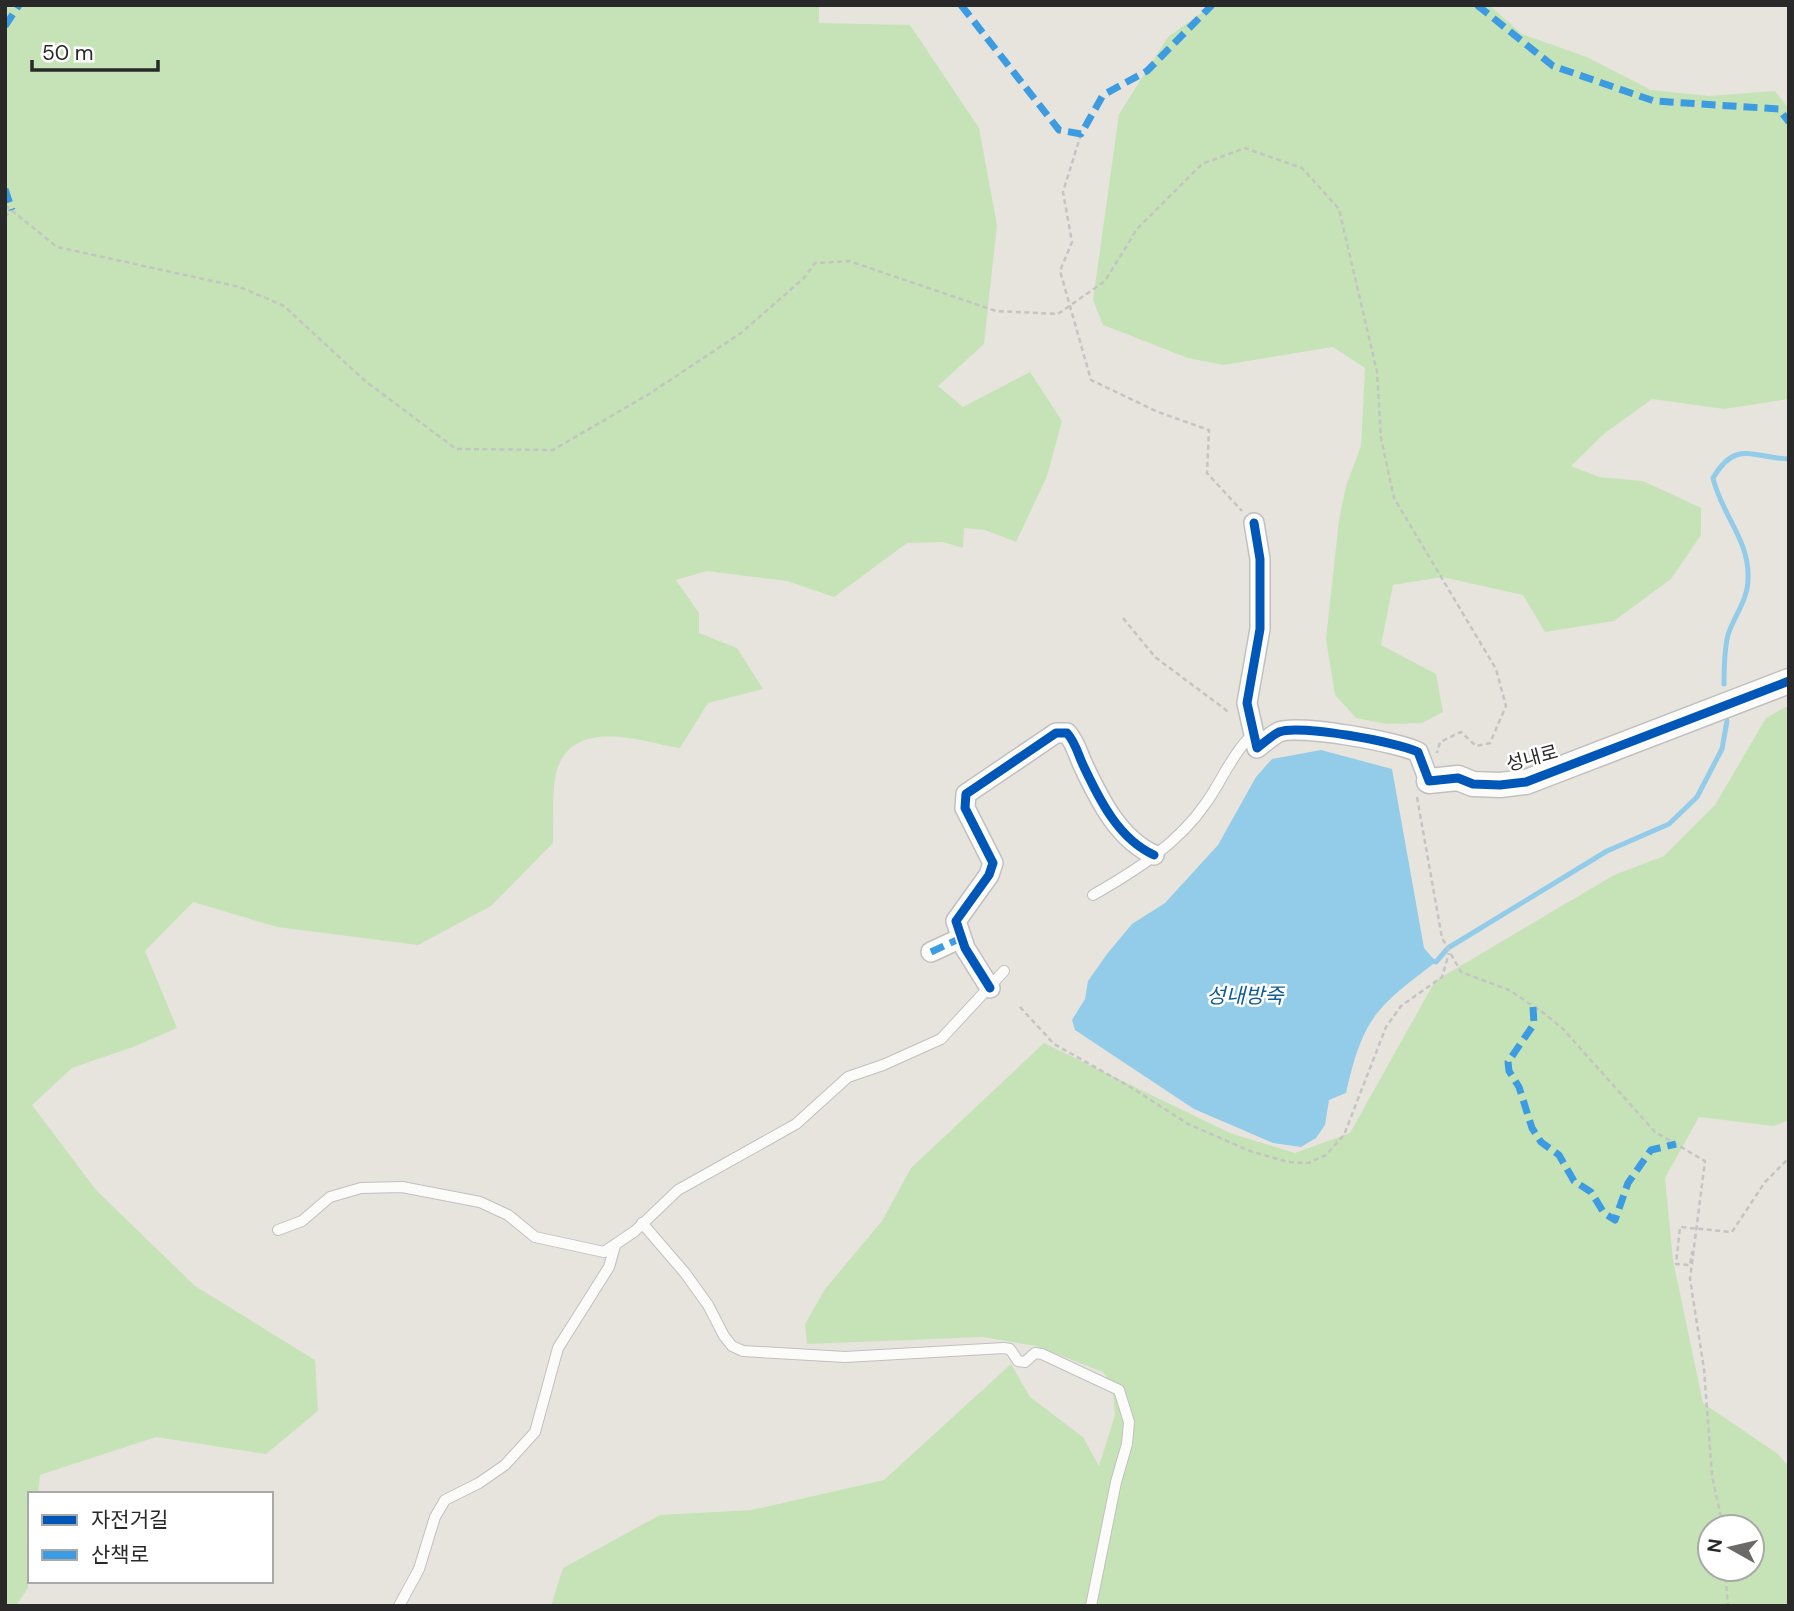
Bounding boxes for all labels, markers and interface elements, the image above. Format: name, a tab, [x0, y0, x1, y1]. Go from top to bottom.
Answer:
scale bar	[32, 28, 158, 72]
text: 50 m	[42, 39, 93, 67]
street label: 성내로	[1503, 739, 1561, 777]
water label: 성내방죽	[1206, 982, 1285, 1010]
legend	[28, 1492, 273, 1583]
text: 자전거길	[91, 1506, 168, 1534]
north arrow	[1696, 1513, 1766, 1583]
text: N	[1701, 1537, 1728, 1554]
text: 산책로	[91, 1541, 149, 1569]

